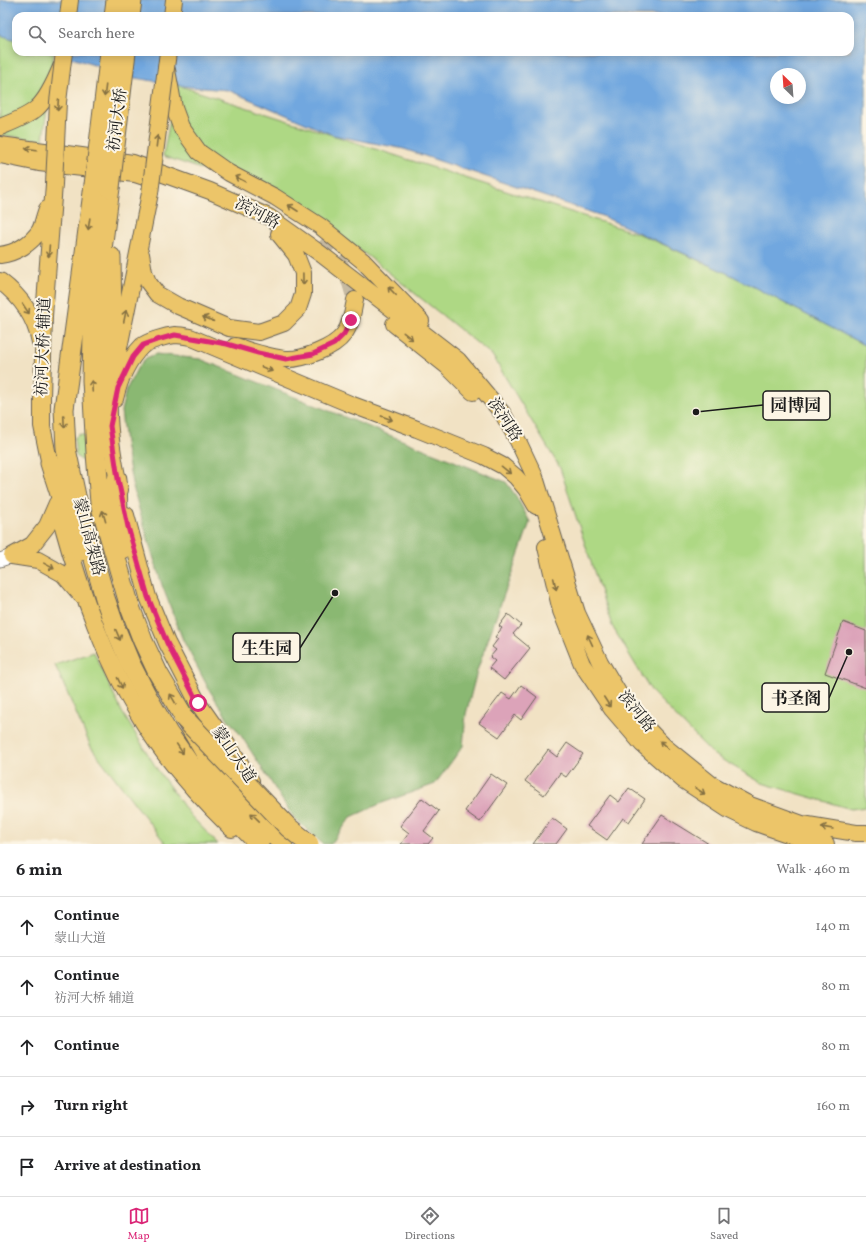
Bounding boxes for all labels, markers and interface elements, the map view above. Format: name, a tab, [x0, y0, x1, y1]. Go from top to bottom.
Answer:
search box	[12, 12, 854, 56]
icon: search	[26, 23, 48, 45]
text: Search here	[58, 24, 135, 45]
north arrow	[770, 68, 806, 104]
one-way arrow	[101, 84, 109, 97]
street label: 祊河大桥	[103, 87, 133, 153]
one-way arrow	[55, 98, 62, 111]
one-way arrow	[153, 135, 160, 148]
one-way arrow	[25, 145, 38, 153]
one-way arrow	[235, 174, 247, 182]
street label: 滨河路	[231, 193, 283, 235]
one-way arrow	[287, 204, 299, 212]
one-way arrow	[85, 217, 92, 230]
one-way arrow	[46, 244, 53, 257]
one-way arrow	[299, 272, 307, 285]
one-way arrow	[387, 286, 397, 296]
street label: 祊河大桥 辅道	[31, 297, 57, 397]
one-way arrow	[22, 304, 31, 315]
one-way arrow	[122, 310, 130, 323]
route end	[342, 311, 360, 329]
one-way arrow	[203, 315, 215, 322]
one-way arrow	[403, 331, 414, 340]
one-way arrow	[261, 366, 273, 373]
one-way arrow	[89, 380, 96, 393]
callout: 园博园	[763, 391, 830, 420]
street label: 滨河路	[482, 394, 526, 446]
text: 园博园	[771, 395, 822, 418]
one-way arrow	[61, 415, 68, 428]
one-way arrow	[381, 415, 394, 422]
one-way arrow	[501, 465, 512, 474]
street label: 蒙山高架路	[67, 496, 109, 578]
one-way arrow	[99, 509, 107, 522]
one-way arrow	[43, 563, 55, 571]
one-way arrow	[551, 577, 559, 590]
one-way arrow	[115, 629, 123, 641]
callout: 生生园	[233, 633, 300, 662]
one-way arrow	[586, 634, 593, 646]
text: 生生园	[242, 638, 293, 661]
one-way arrow	[117, 676, 124, 688]
callout: 书圣阁	[762, 683, 829, 712]
street label: 滨河路	[612, 686, 660, 738]
text: 书圣阁	[771, 688, 822, 711]
one-way arrow	[169, 693, 177, 705]
route start	[189, 694, 207, 712]
one-way arrow	[603, 696, 611, 707]
street label: 蒙山大道	[206, 722, 260, 788]
one-way arrow	[659, 741, 669, 750]
one-way arrow	[175, 744, 184, 755]
one-way arrow	[694, 787, 705, 795]
one-way arrow	[250, 812, 260, 822]
one-way arrow	[821, 824, 834, 832]
text: 6 min	[16, 859, 62, 882]
text: Walk · 460 m	[777, 861, 850, 879]
text: Continue	[54, 906, 119, 927]
icon: ahead	[16, 916, 38, 938]
text: 140 m	[816, 918, 850, 936]
text: 蒙山大道	[54, 930, 106, 948]
text: Continue	[54, 966, 119, 987]
icon: ahead	[16, 976, 38, 998]
text: 80 m	[821, 978, 850, 996]
text: 祊河大桥 辅道	[54, 990, 135, 1008]
icon: ahead	[16, 1036, 38, 1058]
text: Continue	[54, 1036, 119, 1057]
text: 80 m	[821, 1038, 850, 1056]
icon: right	[16, 1096, 38, 1118]
text: Turn right	[54, 1096, 128, 1117]
text: 160 m	[816, 1098, 850, 1116]
icon: arrive	[16, 1156, 38, 1178]
text: Arrive at destination	[54, 1156, 201, 1177]
tab: Map	[128, 1205, 150, 1244]
tab: Directions	[405, 1205, 455, 1244]
tab: Saved	[710, 1205, 738, 1244]

